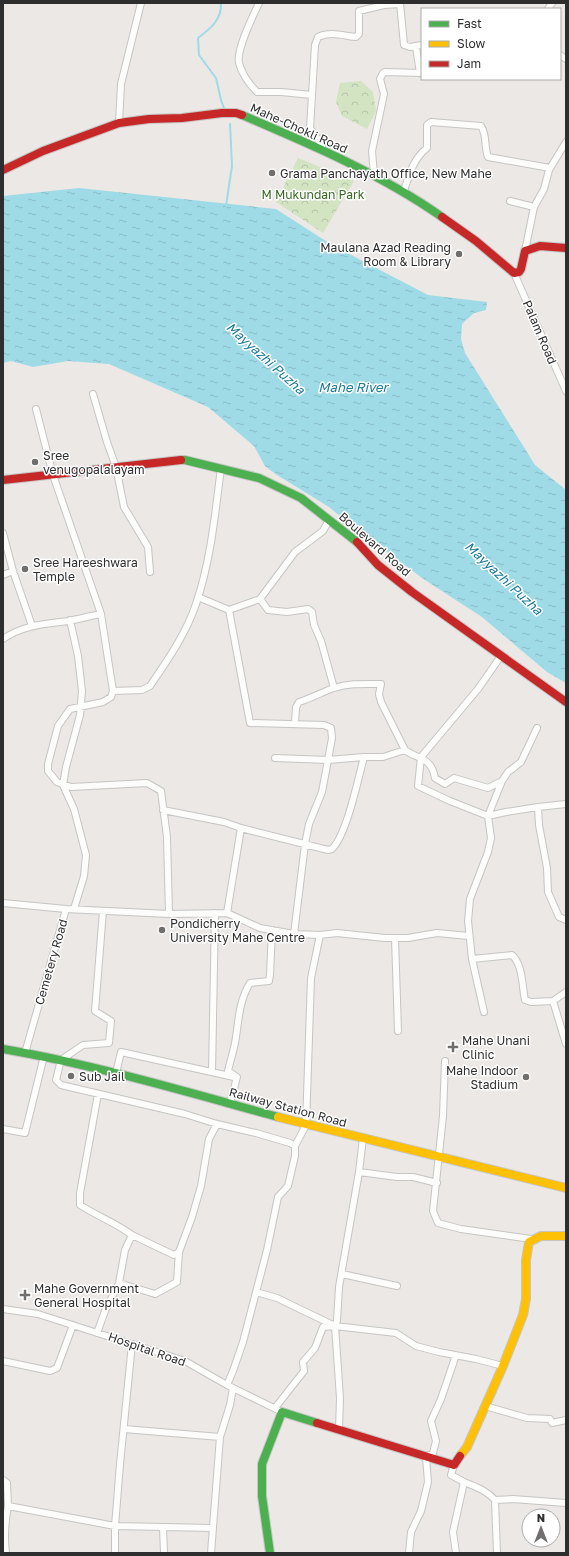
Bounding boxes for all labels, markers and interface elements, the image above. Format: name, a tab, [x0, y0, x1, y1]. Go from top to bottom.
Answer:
legend	[421, 8, 561, 80]
text: Fast	[457, 16, 482, 31]
text: Slow	[457, 36, 485, 51]
text: Jam	[457, 56, 481, 71]
street label: Mahe-Chokli Road	[248, 100, 350, 156]
place label: Grama Panchayath Office, New Mahe	[280, 166, 492, 181]
marker: Grama Panchayath Office, New Mahe	[267, 168, 277, 178]
park label: M Mukundan Park	[262, 187, 365, 202]
place label: Maulana Azad Reading Room & Library	[320, 240, 451, 269]
marker: Maulana Azad Reading Room & Library	[454, 249, 464, 259]
street label: Palam Road	[520, 298, 560, 366]
water label: Mayyazhi Puzha	[224, 319, 309, 398]
water label: Mahe River	[318, 379, 390, 395]
place label: Sree venugopalalayam	[43, 448, 145, 477]
marker: Sree venugopalalayam	[30, 457, 40, 467]
street label: Boulevard Road	[336, 509, 414, 579]
water label: Mayyazhi Puzha	[462, 538, 546, 618]
place label: Sree Hareeshwara Temple	[33, 555, 138, 584]
marker: Sree Hareeshwara Temple	[20, 564, 30, 574]
place label: Pondicherry University Mahe Centre	[170, 916, 305, 945]
street label: Cemetery Road	[32, 917, 70, 1007]
marker: Pondicherry University Mahe Centre	[157, 925, 167, 935]
place label: Mahe Unani Clinic	[462, 1033, 530, 1062]
marker: Mahe Unani Clinic	[447, 1041, 459, 1053]
place label: Mahe Indoor Stadium	[446, 1063, 518, 1092]
place label: Sub Jail	[79, 1069, 125, 1084]
marker: Sub Jail	[66, 1071, 76, 1081]
marker: Mahe Indoor Stadium	[521, 1072, 531, 1082]
street label: Railway Station Road	[227, 1084, 349, 1130]
place label: Mahe Government General Hospital	[34, 1281, 139, 1310]
marker: Mahe Government General Hospital	[19, 1289, 31, 1301]
street label: Hospital Road	[106, 1329, 188, 1369]
north arrow	[521, 1508, 561, 1548]
text: N	[537, 1511, 545, 1524]

